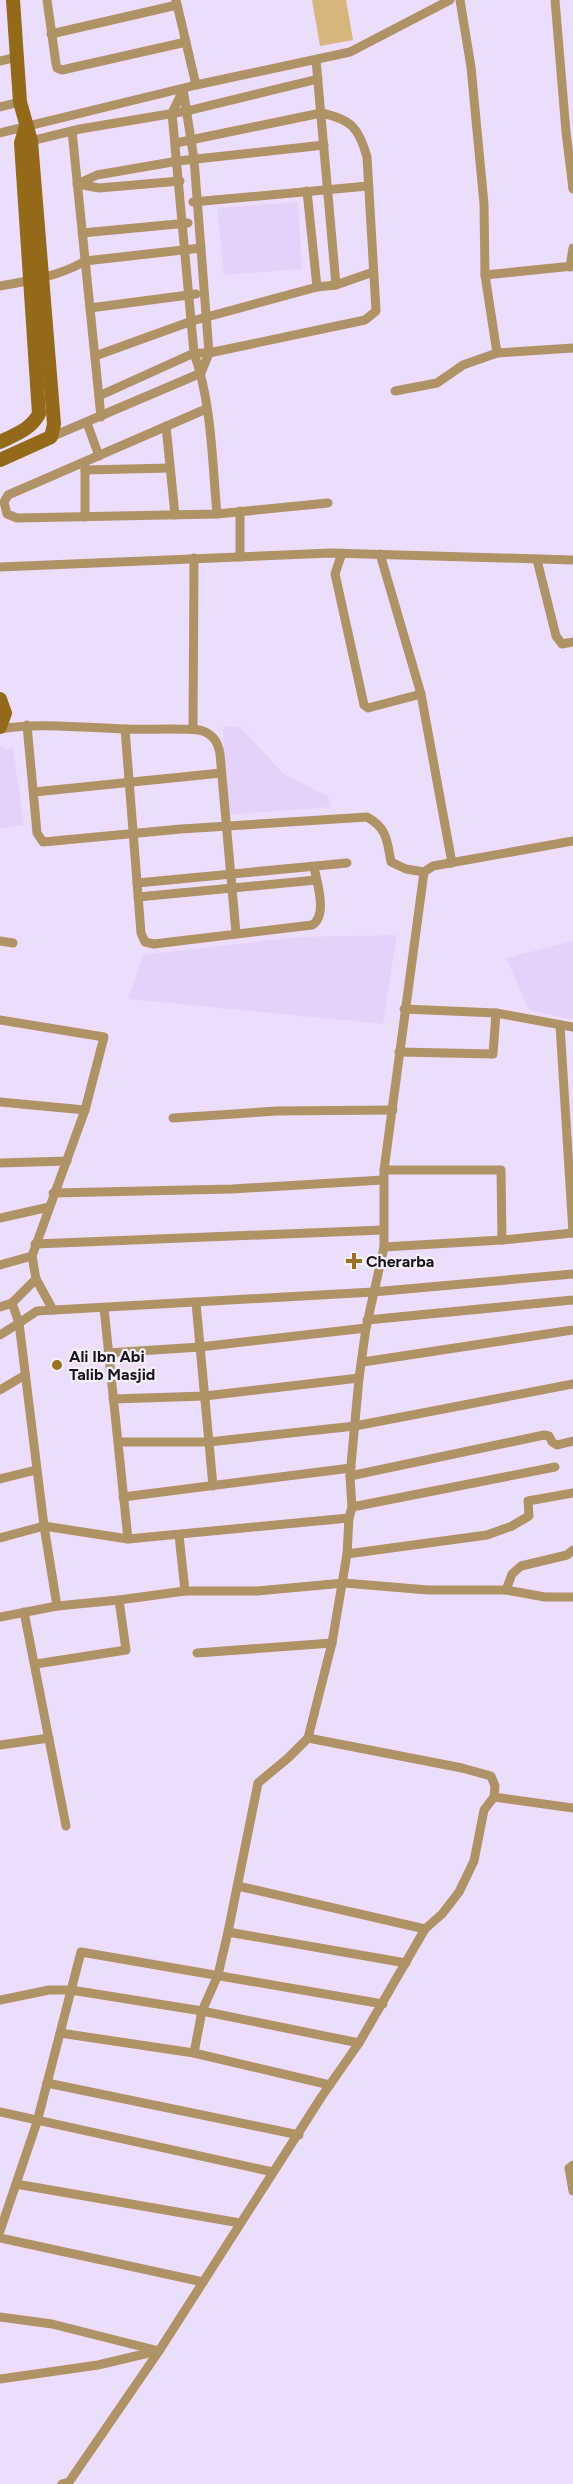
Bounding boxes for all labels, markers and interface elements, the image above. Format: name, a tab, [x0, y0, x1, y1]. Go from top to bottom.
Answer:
place label: Cherarba	[366, 1252, 434, 1271]
marker: Cherarba	[347, 1254, 361, 1268]
place label: Ali Ibn Abi Talib Masjid	[69, 1347, 155, 1384]
marker: Ali Ibn Abi Talib Masjid	[50, 1358, 64, 1372]

